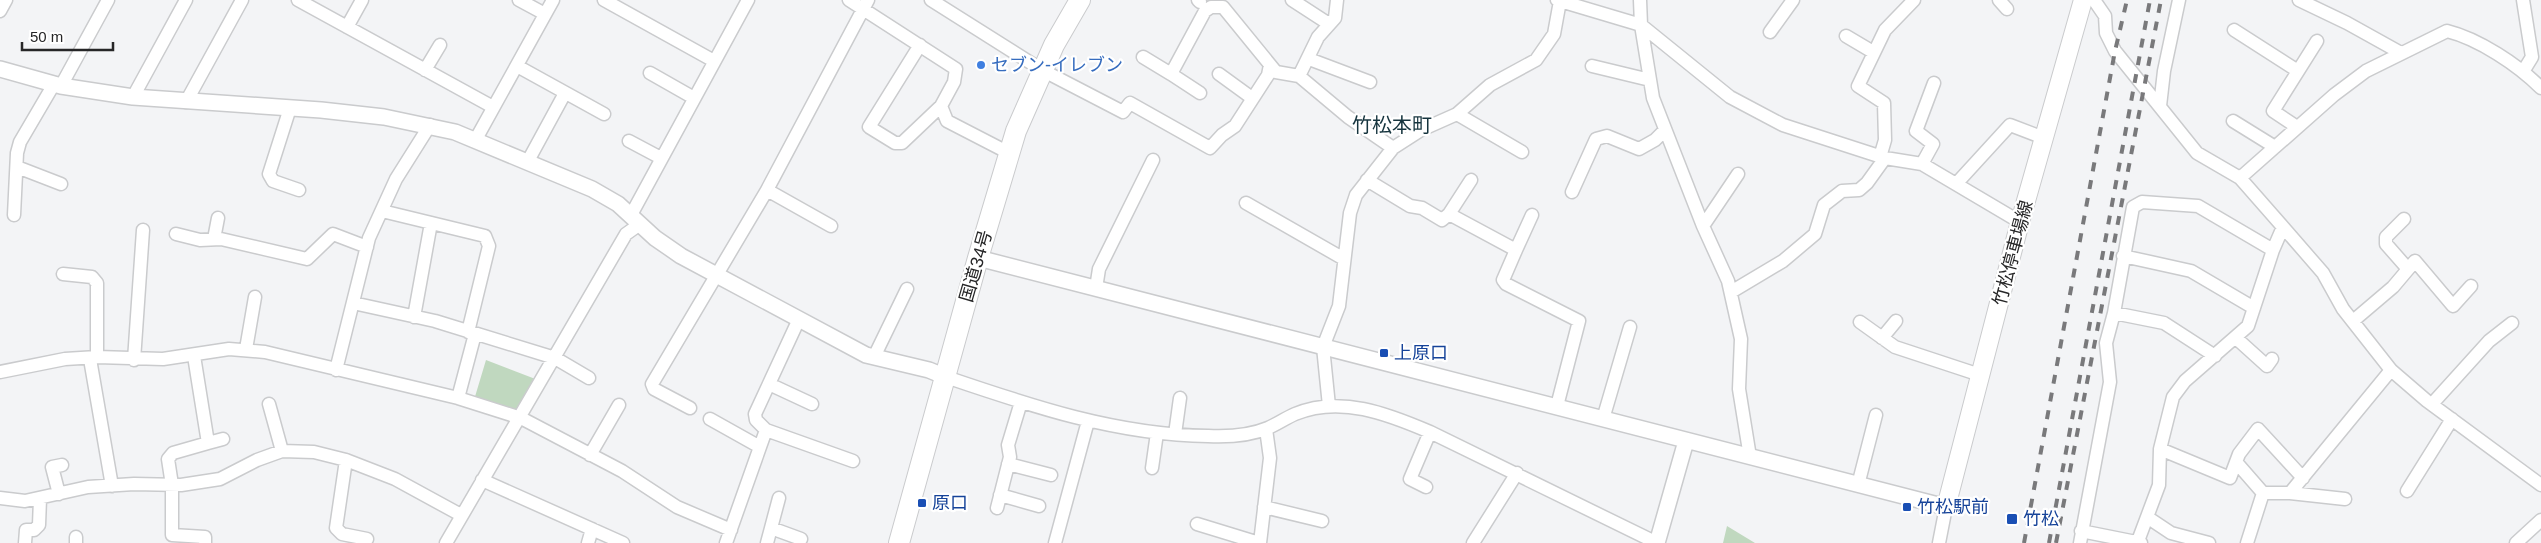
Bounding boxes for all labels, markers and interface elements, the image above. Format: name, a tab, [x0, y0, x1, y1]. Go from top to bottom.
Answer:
scale bar	[22, 20, 114, 52]
text: 50 m	[30, 28, 63, 45]
place label: セブン-イレブン	[991, 55, 1123, 75]
marker: セブン-イレブン	[975, 59, 987, 71]
district label: 竹松本町	[1352, 114, 1432, 136]
street label: 竹松停車場線	[1989, 198, 2037, 308]
street label: 国道34号	[956, 228, 996, 304]
place label: 上原口	[1394, 343, 1448, 363]
marker: 上原口	[1378, 347, 1390, 359]
place label: 原口	[932, 493, 968, 513]
marker: 原口	[916, 497, 928, 509]
place label: 竹松駅前	[1917, 497, 1989, 517]
marker: 竹松駅前	[1901, 501, 1913, 513]
place label: 竹松	[2023, 509, 2059, 529]
marker: 竹松	[2005, 512, 2019, 526]

